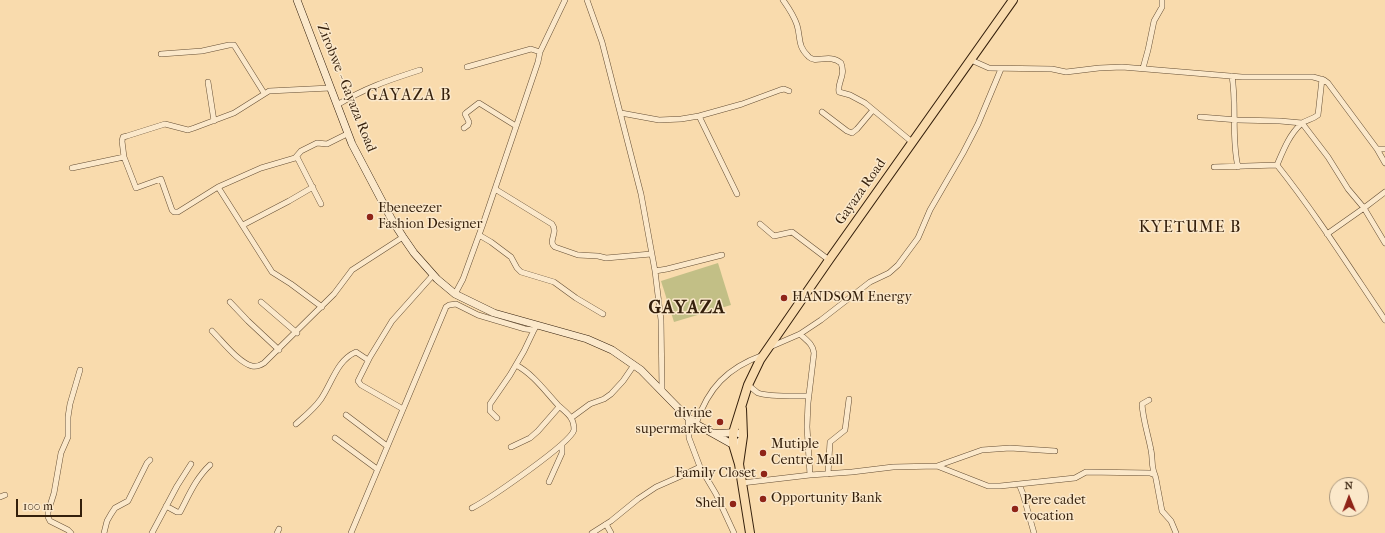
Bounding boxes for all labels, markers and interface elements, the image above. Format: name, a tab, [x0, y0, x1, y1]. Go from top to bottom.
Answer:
street label: Zirobwe - Gayaza Road	[313, 21, 379, 155]
district label: GAYAZA B	[366, 86, 452, 106]
street label: Gayaza Road	[832, 156, 890, 228]
place label: Ebeneezer Fashion Designer	[378, 201, 482, 234]
marker: Ebeneezer Fashion Designer	[365, 212, 375, 222]
district label: KYETUME B	[1139, 218, 1241, 238]
place label: HANDSOM Energy	[792, 290, 912, 306]
marker: HANDSOM Energy	[779, 293, 789, 303]
district label: GAYAZA	[648, 298, 726, 320]
place label: divine supermarket	[636, 406, 712, 438]
marker: divine supermarket	[715, 417, 725, 427]
place label: Mutiple Centre Mall	[771, 437, 843, 470]
marker: Mutiple Centre Mall	[758, 448, 768, 458]
place label: Family Closet	[675, 466, 756, 482]
marker: Family Closet	[759, 469, 769, 479]
north arrow	[1329, 477, 1369, 517]
text: N	[1344, 479, 1353, 492]
scale bar	[18, 491, 84, 517]
place label: Opportunity Bank	[771, 491, 882, 507]
place label: Pere cadet vocation	[1023, 493, 1086, 526]
marker: Opportunity Bank	[758, 494, 768, 504]
place label: Shell	[695, 496, 725, 512]
text: 100 m	[23, 499, 53, 513]
marker: Shell	[728, 499, 738, 509]
marker: Pere cadet vocation	[1010, 504, 1020, 514]

